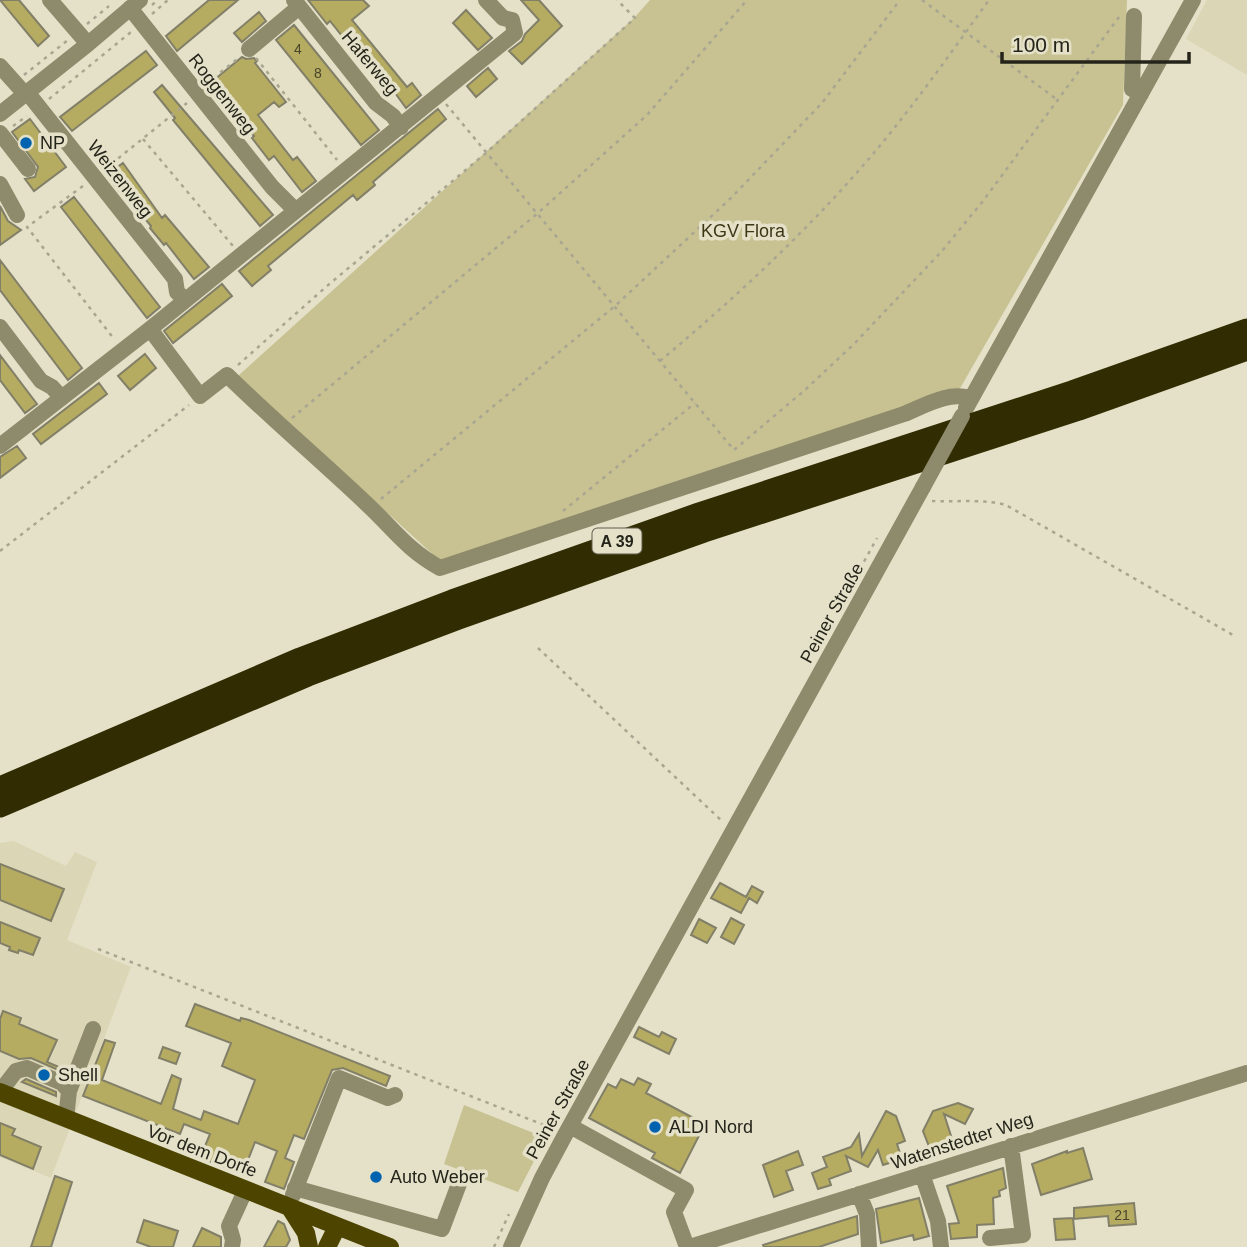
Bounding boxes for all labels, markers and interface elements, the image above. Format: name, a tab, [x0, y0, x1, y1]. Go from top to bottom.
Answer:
scale bar	[1002, 21, 1189, 65]
street label: Haferweg	[338, 27, 402, 99]
text: 100 m	[1012, 33, 1070, 56]
house number: 4	[294, 41, 302, 57]
street label: Roggenweg	[185, 50, 259, 138]
house number: 8	[314, 65, 322, 81]
place label: NP	[40, 133, 65, 153]
marker: NP	[18, 135, 34, 151]
street label: Weizenweg	[84, 136, 156, 222]
park label: KGV Flora	[701, 221, 786, 241]
road number: A 39	[592, 528, 642, 554]
street label: Peiner Straße	[796, 560, 868, 666]
street label: Peiner Straße	[522, 1056, 594, 1162]
place label: Shell	[58, 1065, 98, 1085]
marker: Shell	[36, 1067, 52, 1083]
street label: Watenstedter Weg	[888, 1109, 1036, 1173]
place label: ALDI Nord	[669, 1117, 753, 1137]
marker: ALDI Nord	[647, 1119, 663, 1135]
street label: Vor dem Dorfe	[144, 1121, 260, 1181]
place label: Auto Weber	[390, 1167, 485, 1187]
marker: Auto Weber	[368, 1169, 384, 1185]
house number: 21	[1114, 1207, 1130, 1223]

